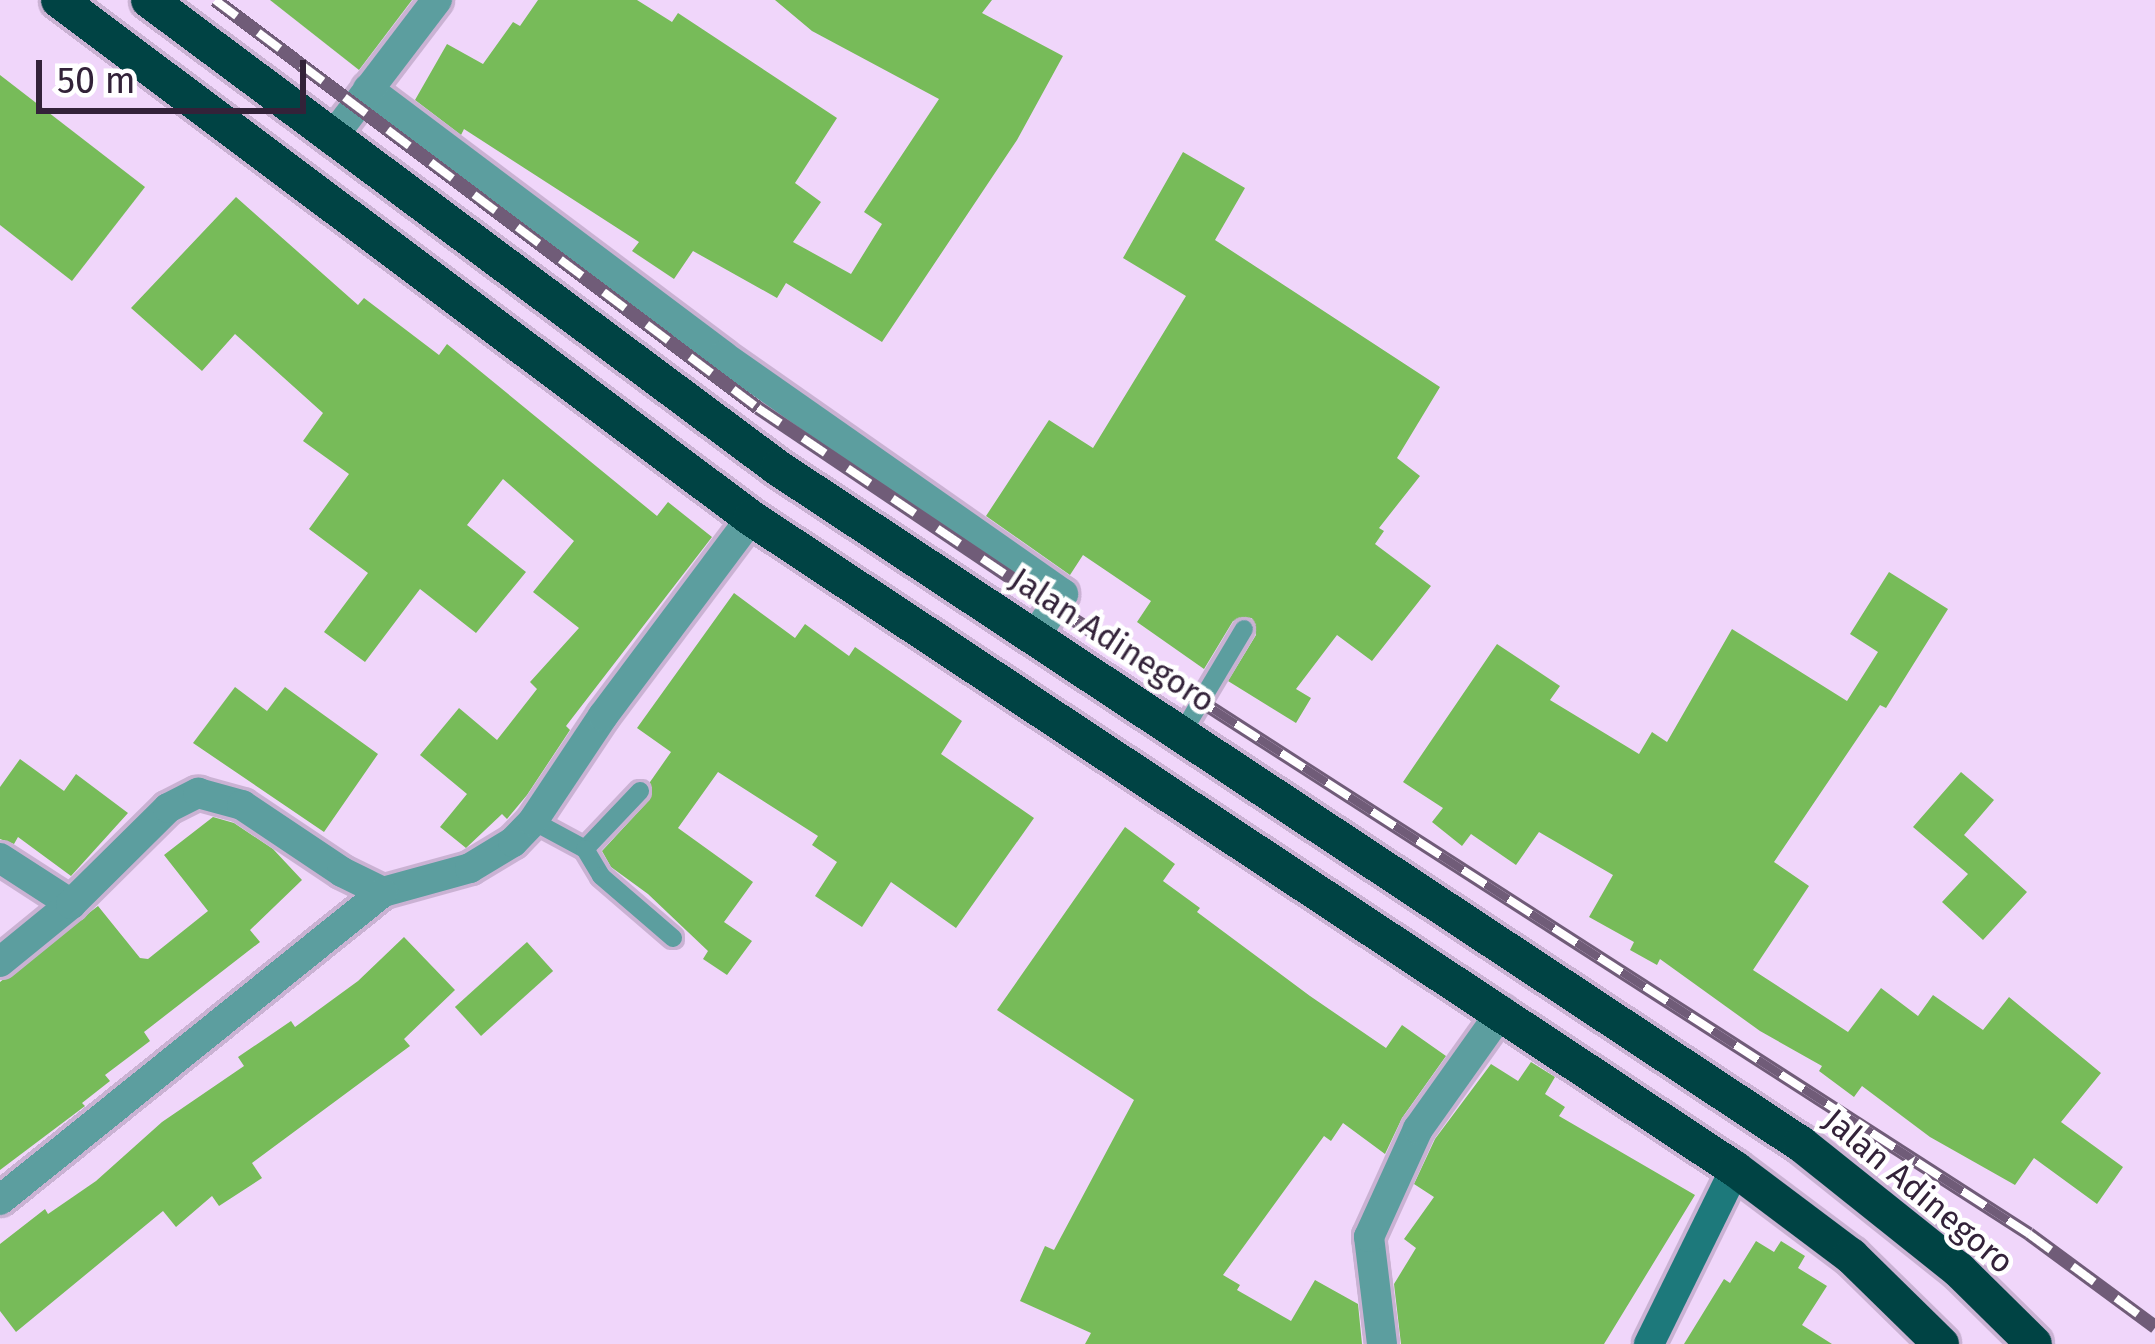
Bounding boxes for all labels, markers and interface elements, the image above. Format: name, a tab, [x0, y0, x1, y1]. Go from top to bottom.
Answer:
scale bar	[42, 36, 312, 110]
text: 50 m	[57, 59, 136, 103]
street label: Jalan Adinegoro	[1002, 560, 1222, 722]
street label: Jalan Adinegoro	[1815, 1101, 2021, 1283]

